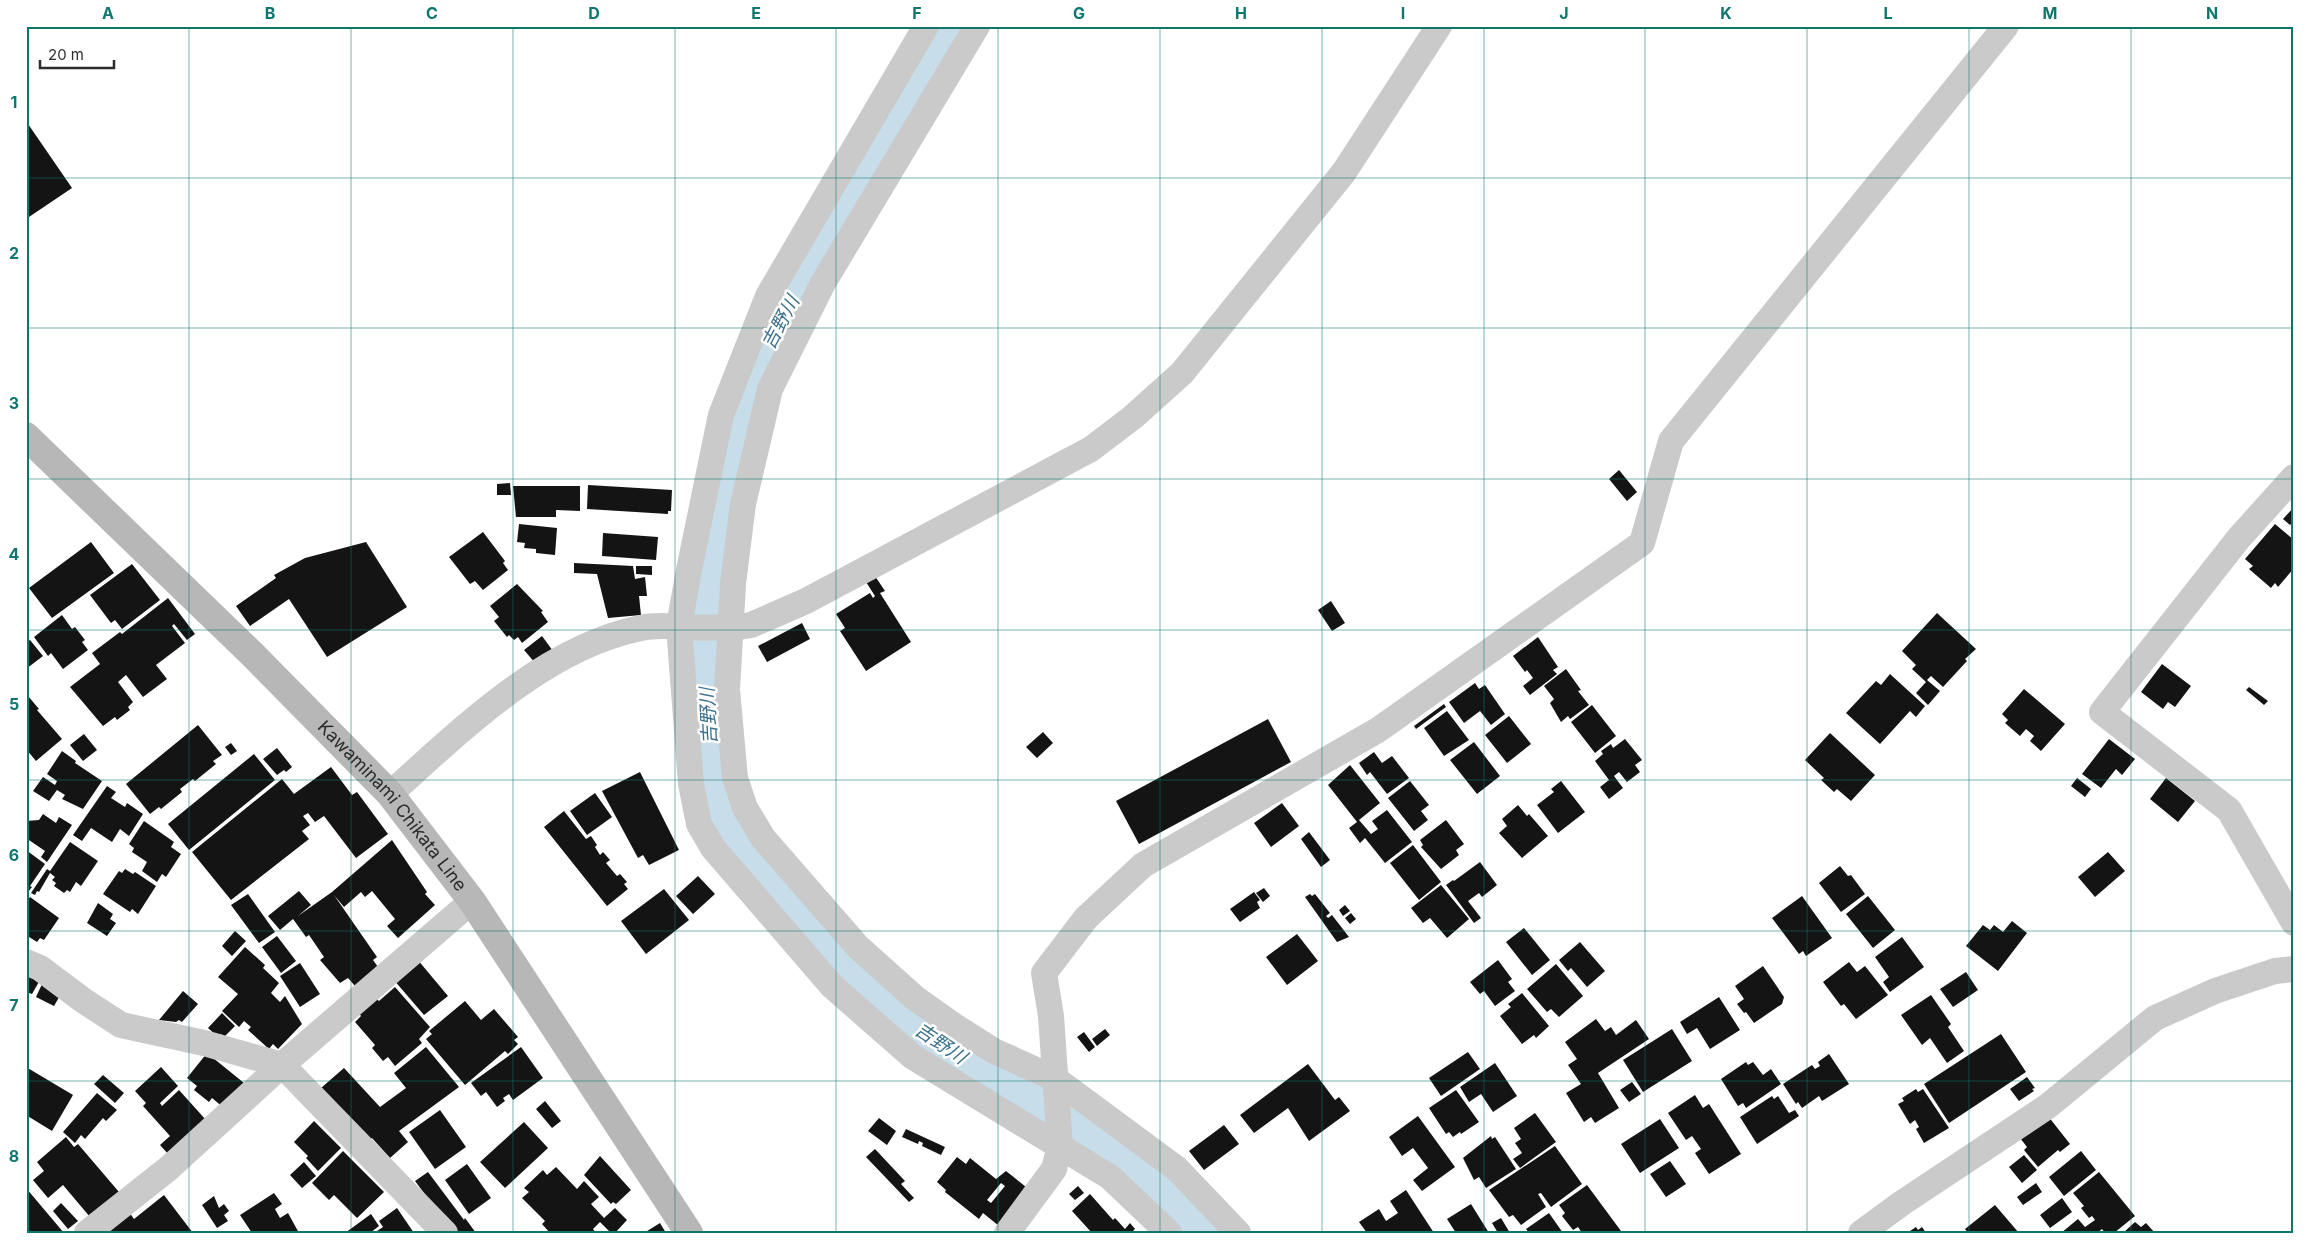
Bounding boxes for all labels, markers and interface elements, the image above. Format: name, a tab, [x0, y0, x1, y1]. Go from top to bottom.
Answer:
text: A	[102, 3, 114, 23]
text: B	[265, 3, 275, 23]
text: C	[426, 3, 438, 23]
text: D	[588, 3, 600, 23]
text: E	[751, 3, 761, 23]
text: F	[912, 3, 922, 23]
text: G	[1073, 3, 1085, 23]
text: H	[1235, 3, 1247, 23]
text: I	[1401, 3, 1405, 23]
text: J	[1559, 3, 1569, 23]
text: K	[1720, 3, 1732, 23]
text: L	[1883, 3, 1893, 23]
text: M	[2043, 3, 2057, 23]
text: N	[2206, 3, 2218, 23]
scale bar	[40, 38, 114, 70]
text: 20 m	[48, 45, 84, 64]
text: 1	[11, 92, 17, 112]
text: 2	[9, 243, 19, 263]
water label: 吉野川	[757, 290, 805, 353]
text: 3	[9, 393, 19, 413]
text: 4	[9, 544, 20, 564]
water label: 吉野川	[695, 685, 721, 745]
text: 5	[9, 694, 19, 714]
street label: Kawaminami Chikata Line	[314, 716, 471, 895]
text: 6	[9, 845, 19, 865]
text: 7	[9, 995, 19, 1015]
water label: 吉野川	[911, 1018, 972, 1070]
text: 8	[9, 1146, 19, 1166]

